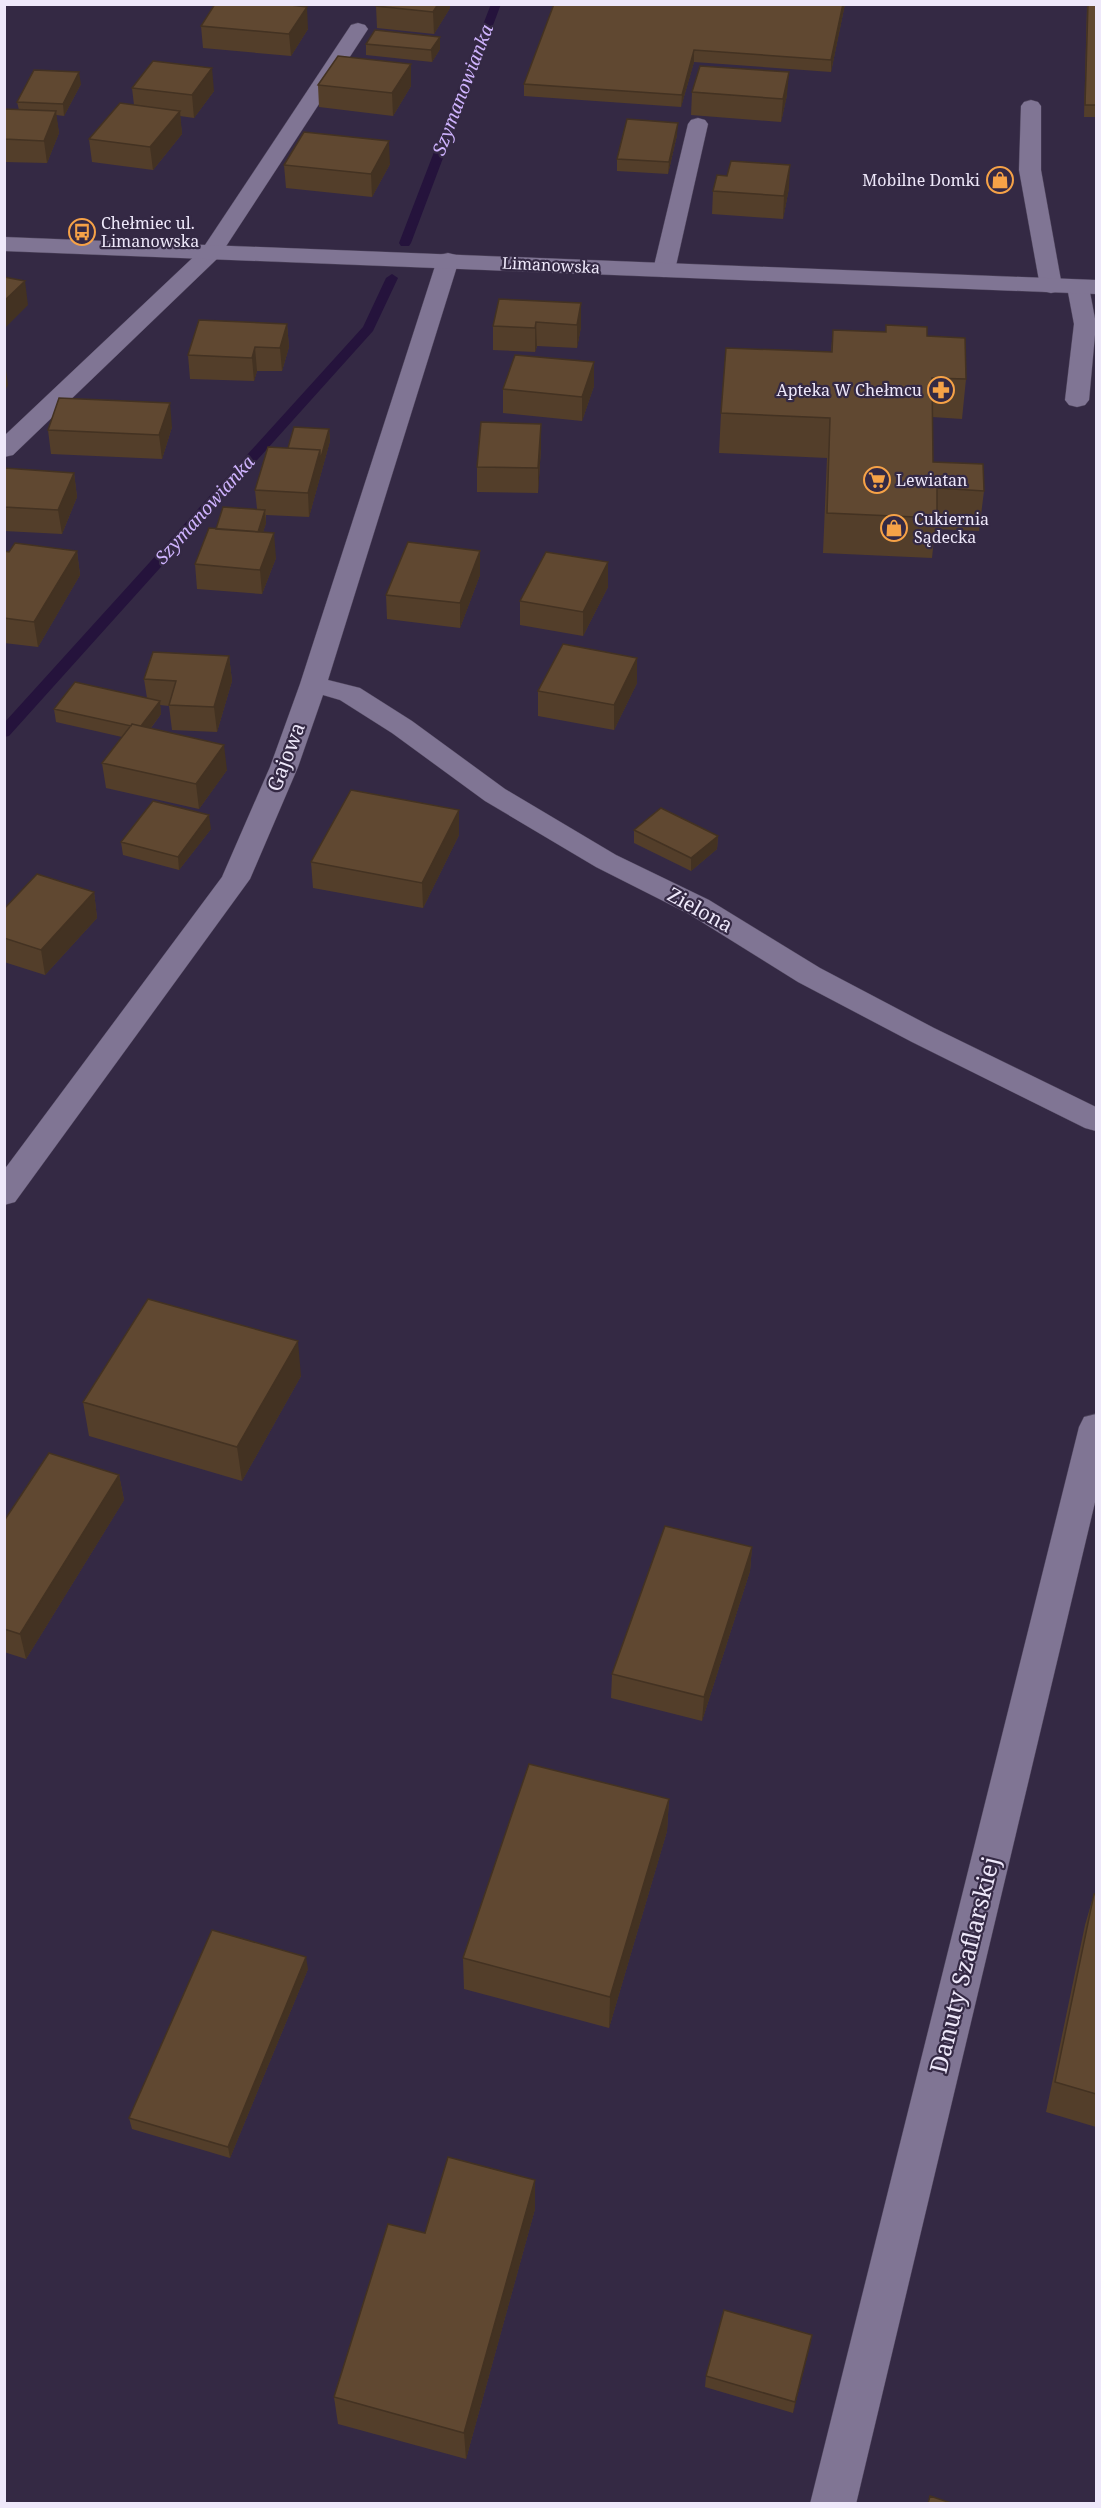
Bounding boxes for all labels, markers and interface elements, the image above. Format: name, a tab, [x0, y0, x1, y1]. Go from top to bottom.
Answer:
water label: Szymanowianka	[426, 20, 498, 158]
shop icon: Mobilne Domki	[985, 165, 1015, 195]
place label: Mobilne Domki	[862, 169, 980, 191]
place label: Chełmiec ul. Limanowska	[101, 212, 199, 252]
bus stop icon: Chełmiec ul. Limanowska	[67, 217, 97, 247]
street label: Limanowska	[501, 251, 601, 279]
pharmacy icon: Apteka W Chełmcu	[926, 375, 956, 405]
place label: Apteka W Chełmcu	[776, 379, 922, 401]
water label: Szymanowianka	[149, 450, 260, 569]
supermarket icon: Lewiatan	[862, 465, 892, 495]
place label: Lewiatan	[896, 469, 967, 491]
place label: Cukiernia Sądecka	[914, 508, 989, 548]
shop icon: Cukiernia Sądecka	[879, 513, 909, 543]
street label: Gajowa	[260, 719, 311, 795]
street label: Zielona	[663, 881, 738, 939]
street label: Danuty Szaflarskiej	[921, 1853, 1006, 2076]

